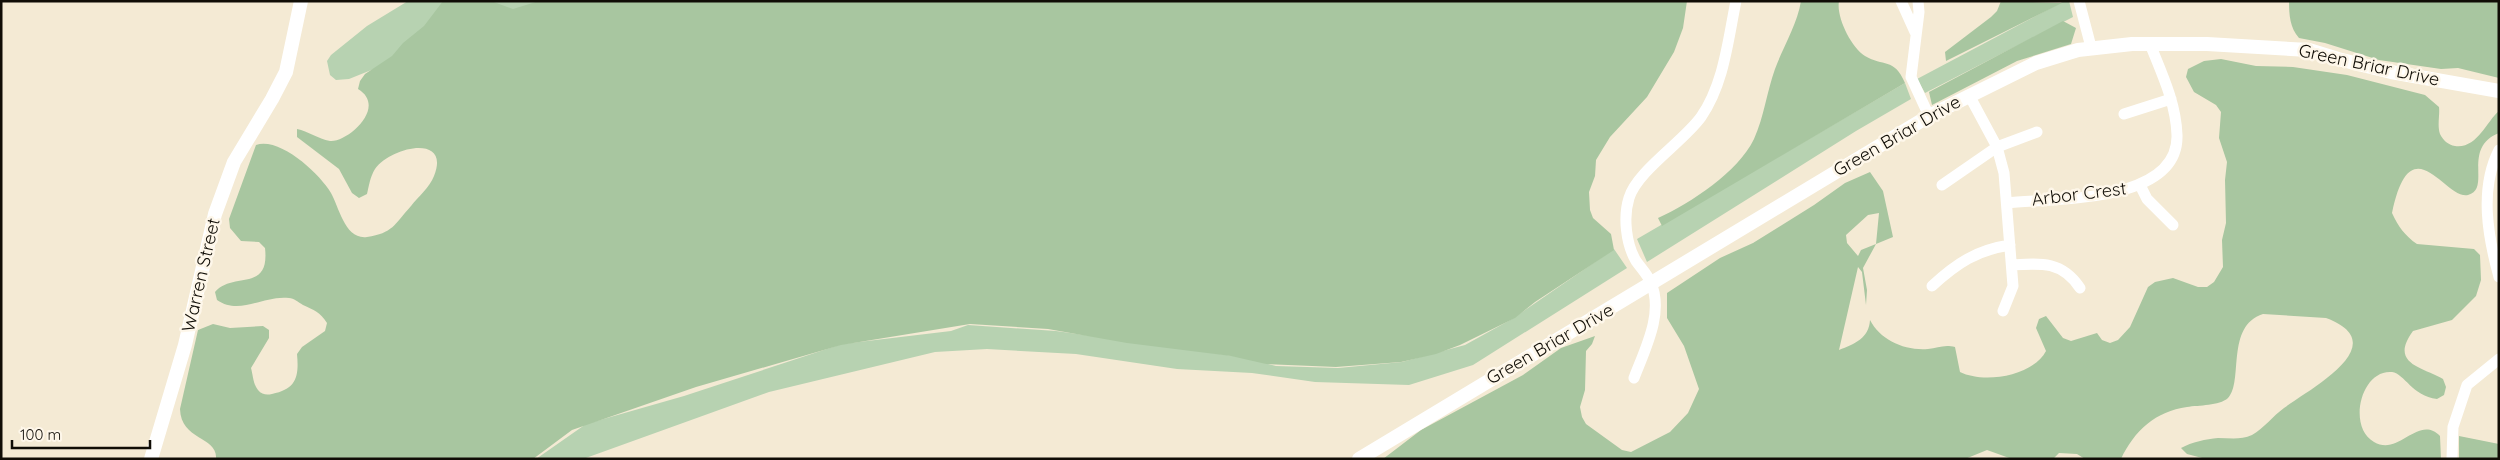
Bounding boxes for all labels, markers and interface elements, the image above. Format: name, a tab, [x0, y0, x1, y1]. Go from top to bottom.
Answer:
street label: Green Briar Drive	[2297, 38, 2442, 91]
street label: Green Briar Drive	[1829, 90, 1965, 181]
street label: Arbor Crest	[2030, 176, 2128, 211]
street label: Warren Street	[176, 216, 225, 334]
street label: Green Briar Drive	[1482, 298, 1618, 389]
scale bar	[12, 418, 150, 450]
text: 100 m	[20, 425, 61, 444]

